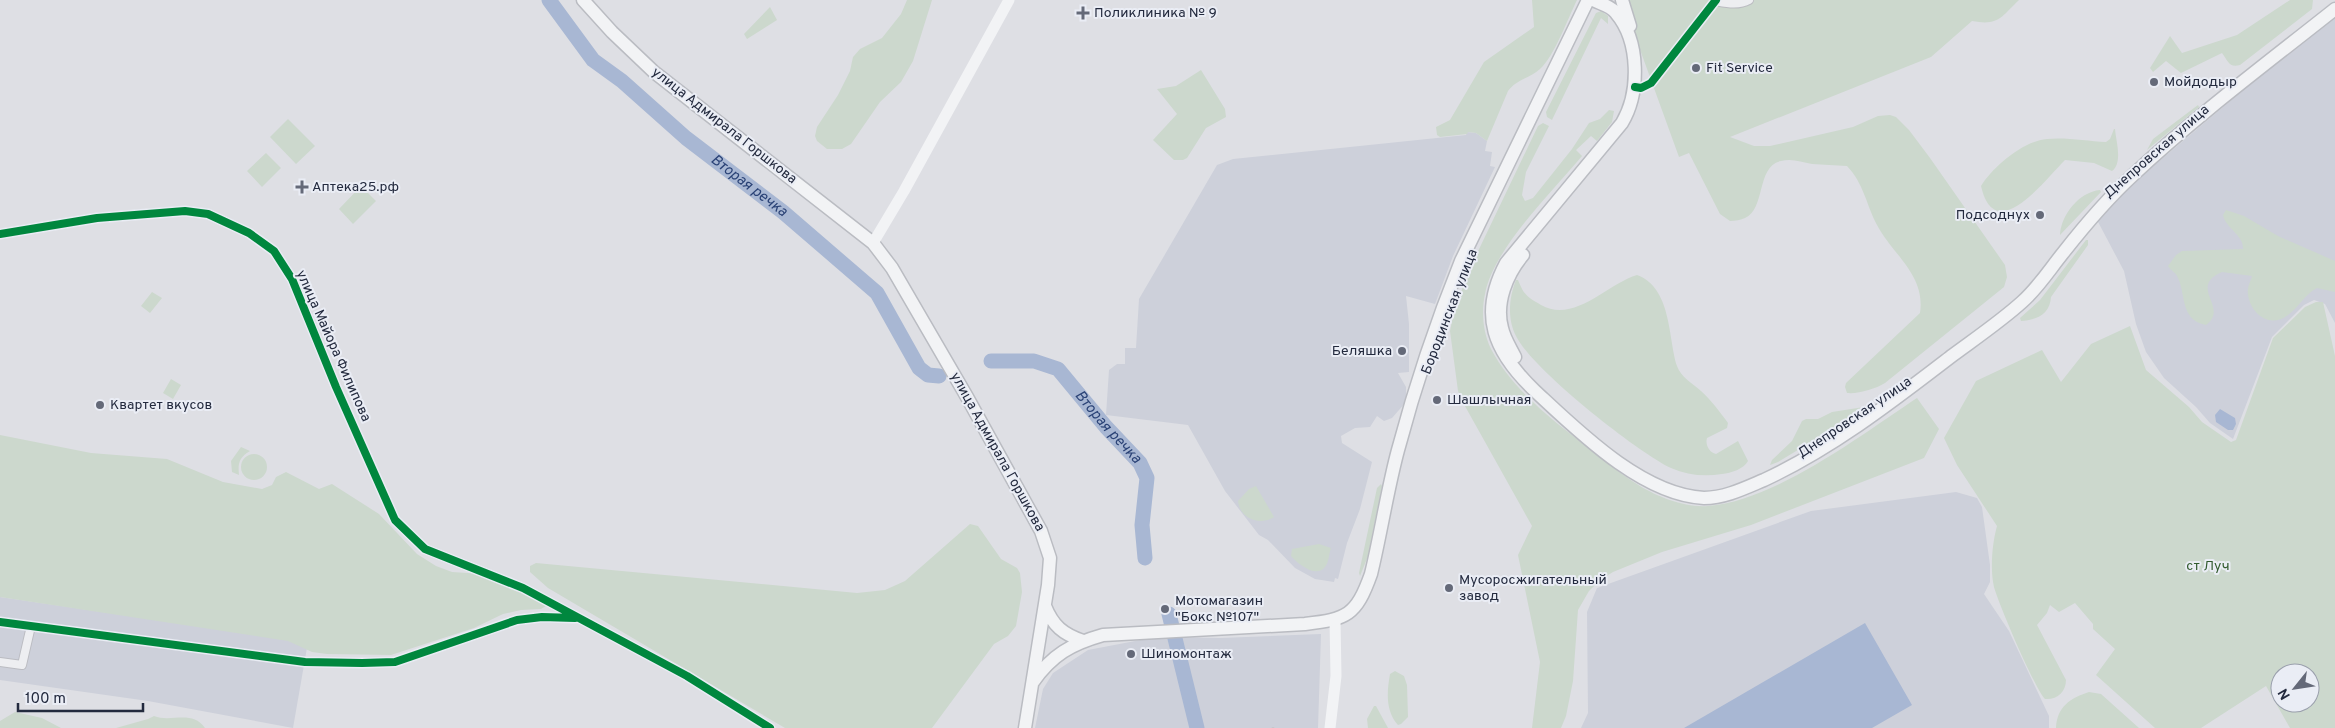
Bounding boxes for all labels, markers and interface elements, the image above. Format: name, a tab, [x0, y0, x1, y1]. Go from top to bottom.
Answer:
place label: Поликлиника № 9	[1094, 5, 1217, 22]
marker: Поликлиника № 9	[1076, 6, 1090, 20]
place label: Fit Service	[1706, 60, 1773, 77]
marker: Fit Service	[1690, 62, 1702, 74]
street label: улица Адмирала Горшкова	[648, 64, 800, 188]
place label: Мойдодыр	[2164, 74, 2237, 91]
marker: Мойдодыр	[2148, 76, 2160, 88]
street label: Днепровская улица	[2101, 102, 2213, 202]
water label: Вторая речка	[707, 151, 791, 221]
place label: Аптека25.рф	[312, 179, 399, 196]
marker: Аптека25.рф	[296, 181, 308, 193]
place label: Подсоднух	[1956, 207, 2030, 224]
marker: Подсоднух	[2034, 209, 2046, 221]
street label: Бородинская улица	[1418, 247, 1482, 377]
street label: улица Майора Филипова	[292, 267, 374, 425]
place label: Беляшка	[1332, 343, 1392, 360]
marker: Беляшка	[1396, 345, 1408, 357]
street label: улица Адмирала Горшкова	[946, 369, 1048, 535]
street label: Днепровская улица	[1795, 374, 1915, 462]
water label: Вторая речка	[1070, 387, 1146, 468]
place label: Шашлычная	[1447, 392, 1531, 409]
marker: Шашлычная	[1431, 394, 1443, 406]
place label: Квартет вкусов	[110, 397, 212, 414]
marker: Квартет вкусов	[94, 399, 106, 411]
park label: ст Луч	[2186, 558, 2230, 575]
place label: Мусоросжигательный завод	[1459, 572, 1607, 605]
marker: Мусоросжигательный завод	[1443, 582, 1455, 594]
place label: Мотомагазин "Бокс №107"	[1175, 593, 1263, 626]
marker: Мотомагазин "Бокс №107"	[1159, 603, 1171, 615]
place label: Шиномонтаж	[1141, 646, 1232, 663]
marker: Шиномонтаж	[1125, 648, 1137, 660]
north arrow	[2270, 663, 2320, 713]
scale bar	[18, 680, 142, 712]
text: N	[2275, 685, 2295, 702]
text: 100 m	[25, 690, 66, 709]

